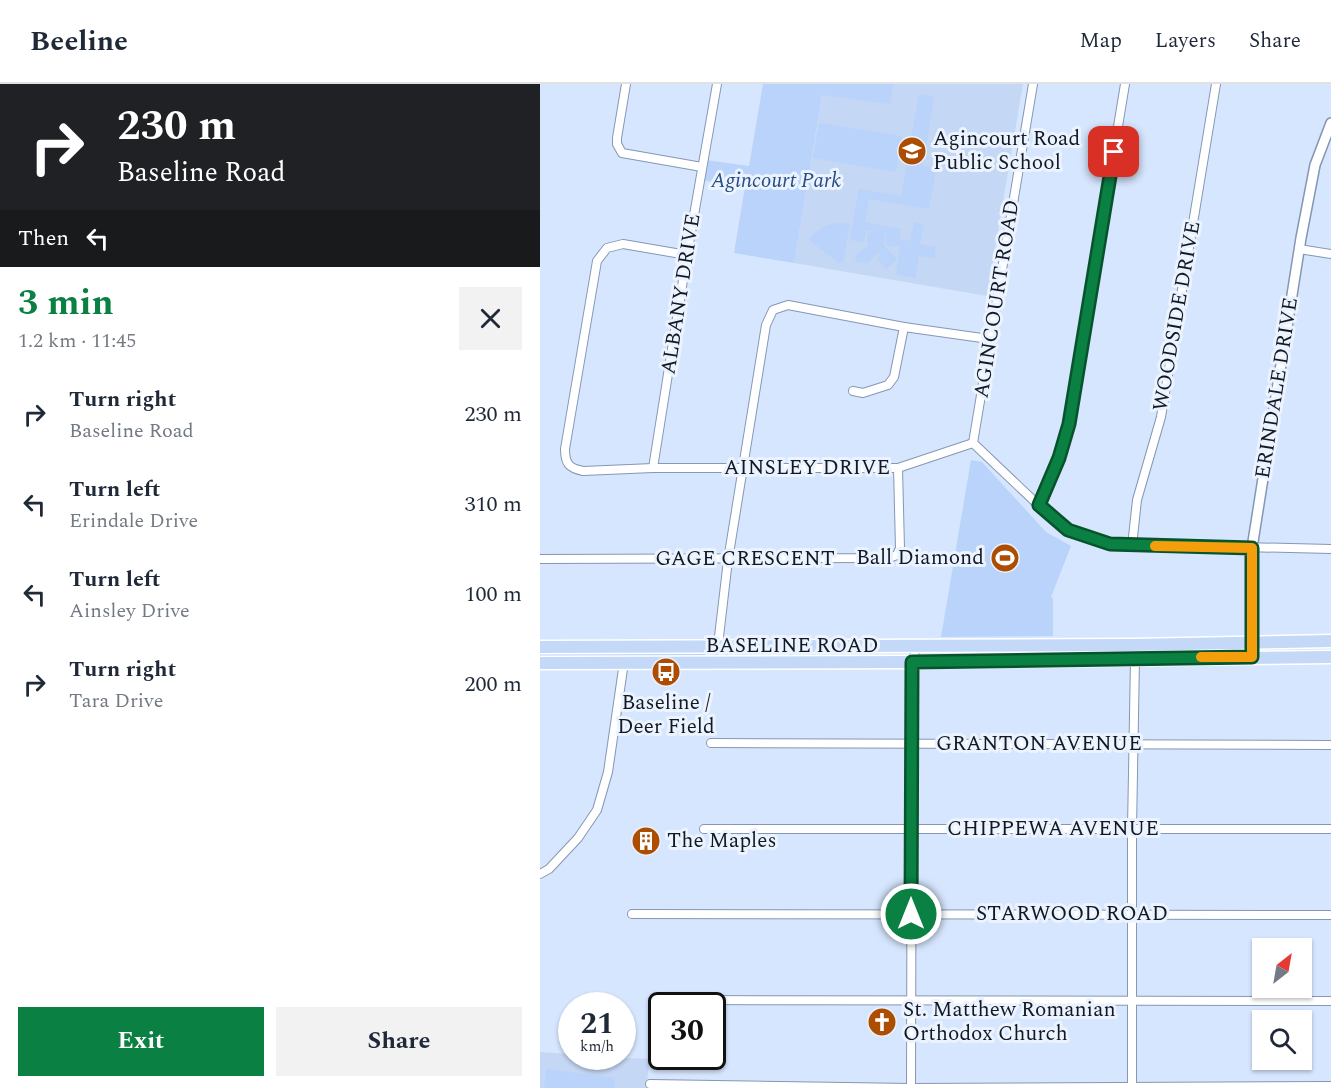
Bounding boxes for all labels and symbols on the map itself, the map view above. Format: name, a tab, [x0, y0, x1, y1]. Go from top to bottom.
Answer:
place label: Agincourt Road Public School	[933, 123, 1080, 179]
pin	[1088, 126, 1139, 177]
school or university icon: Agincourt Road Public School	[896, 135, 928, 167]
park label: Agincourt Park	[710, 165, 841, 197]
street label: AGINCOURT ROAD	[966, 197, 1028, 401]
street label: ALBANY DRIVE	[652, 211, 710, 377]
street label: WOODSIDE DRIVE	[1145, 218, 1209, 414]
street label: ERINDALE DRIVE	[1247, 295, 1307, 481]
street label: AINSLEY DRIVE	[724, 452, 890, 484]
place label: Ball Diamond	[856, 542, 984, 574]
sports icon: Ball Diamond	[989, 542, 1021, 574]
street label: GAGE CRESCENT	[655, 543, 835, 575]
street label: BASELINE ROAD	[706, 630, 878, 662]
bus stop icon: Baseline / Deer Field	[650, 656, 682, 688]
place label: Baseline / Deer Field	[617, 687, 715, 743]
street label: GRANTON AVENUE	[936, 728, 1142, 760]
street label: CHIPPEWA AVENUE	[947, 813, 1159, 845]
building icon: The Maples	[630, 825, 662, 857]
place label: The Maples	[667, 825, 777, 857]
position arrow	[879, 882, 943, 946]
street label: STARWOOD ROAD	[976, 898, 1168, 930]
north arrow	[1252, 938, 1312, 998]
speed limit sign: 30	[648, 992, 726, 1070]
place label: St. Matthew Romanian Orthodox Church	[903, 994, 1116, 1050]
church icon: St. Matthew Romanian Orthodox Church	[866, 1006, 898, 1038]

